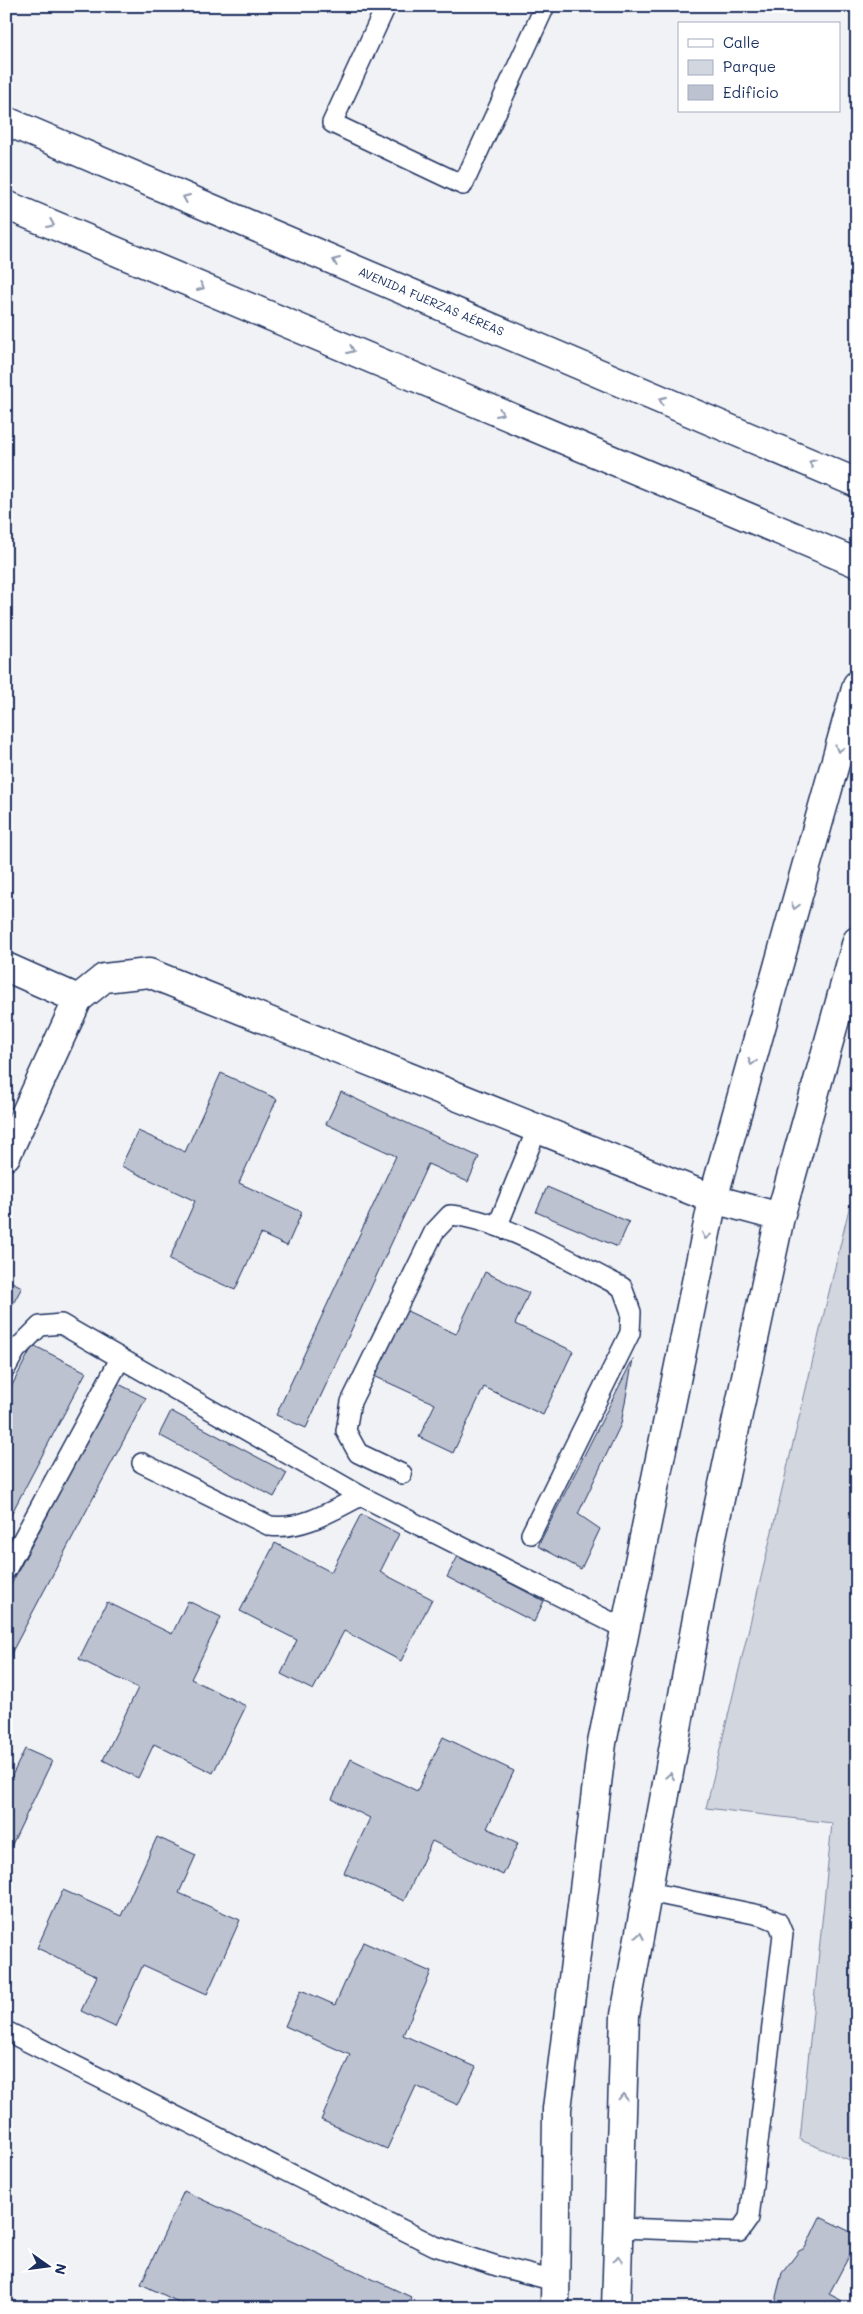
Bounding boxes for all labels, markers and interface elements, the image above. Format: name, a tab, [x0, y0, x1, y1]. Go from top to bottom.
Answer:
legend	[678, 22, 840, 112]
text: Calle	[723, 32, 760, 52]
text: Parque	[723, 56, 776, 76]
text: Edificio	[723, 82, 779, 102]
one-way arrow	[182, 193, 191, 204]
one-way arrow	[46, 217, 55, 228]
one-way arrow	[332, 257, 340, 267]
street label: AVENIDA FUERZAS AÉREAS	[356, 263, 507, 339]
one-way arrow	[196, 281, 205, 291]
one-way arrow	[346, 344, 355, 354]
one-way arrow	[658, 396, 667, 406]
one-way arrow	[496, 407, 504, 417]
one-way arrow	[808, 459, 817, 470]
one-way arrow	[834, 745, 845, 754]
one-way arrow	[791, 901, 801, 909]
one-way arrow	[747, 1058, 757, 1066]
one-way arrow	[701, 1232, 712, 1241]
one-way arrow	[664, 1771, 674, 1780]
one-way arrow	[635, 1931, 645, 1940]
one-way arrow	[617, 2092, 628, 2100]
north arrow	[22, 2242, 72, 2292]
one-way arrow	[613, 2255, 623, 2262]
text: N	[51, 2262, 72, 2277]

